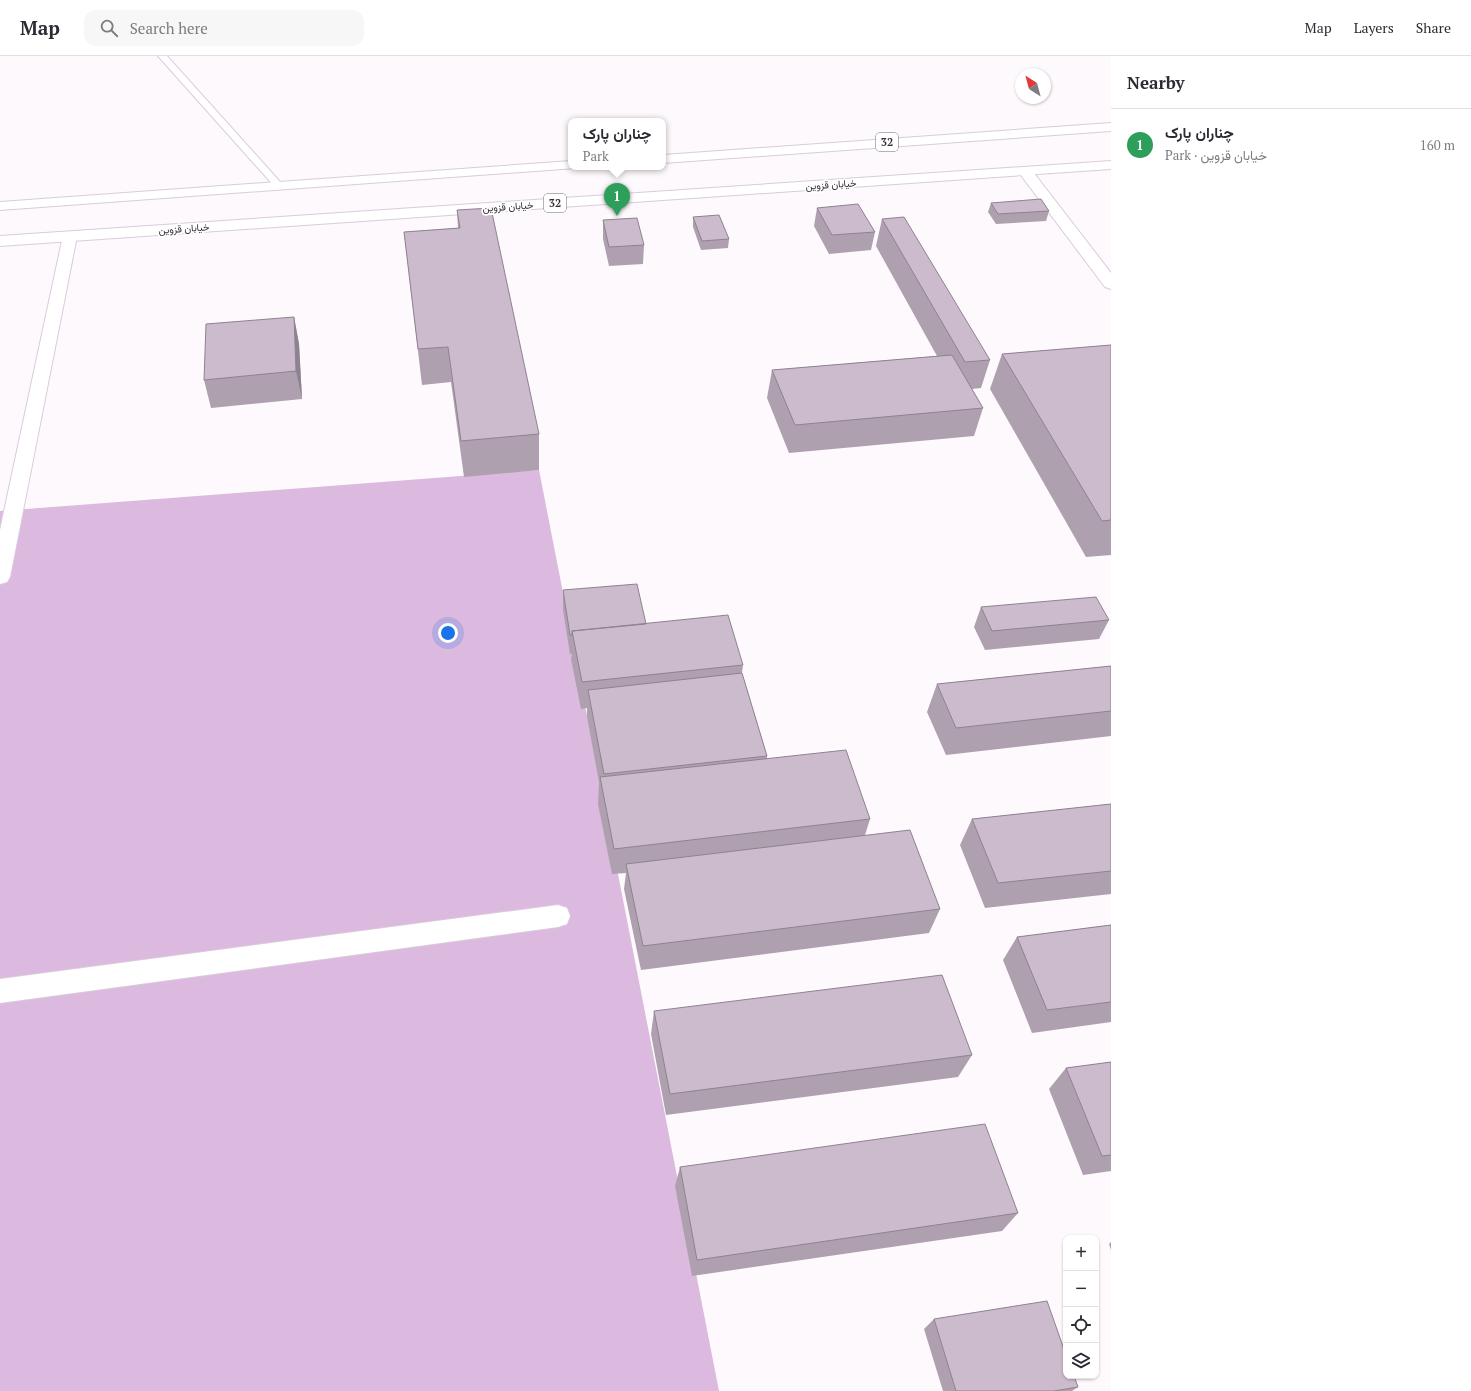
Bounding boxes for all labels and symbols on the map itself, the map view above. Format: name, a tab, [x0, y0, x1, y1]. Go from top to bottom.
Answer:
north arrow	[1015, 68, 1051, 104]
road number: 32	[876, 133, 898, 151]
street label: خیابان قزوین	[805, 176, 857, 193]
pin: 1	[604, 183, 630, 216]
road number: 32	[544, 194, 566, 212]
street label: خیابان قزوین	[482, 198, 534, 215]
street label: خیابان قزوین	[158, 220, 210, 237]
your location	[438, 623, 458, 643]

